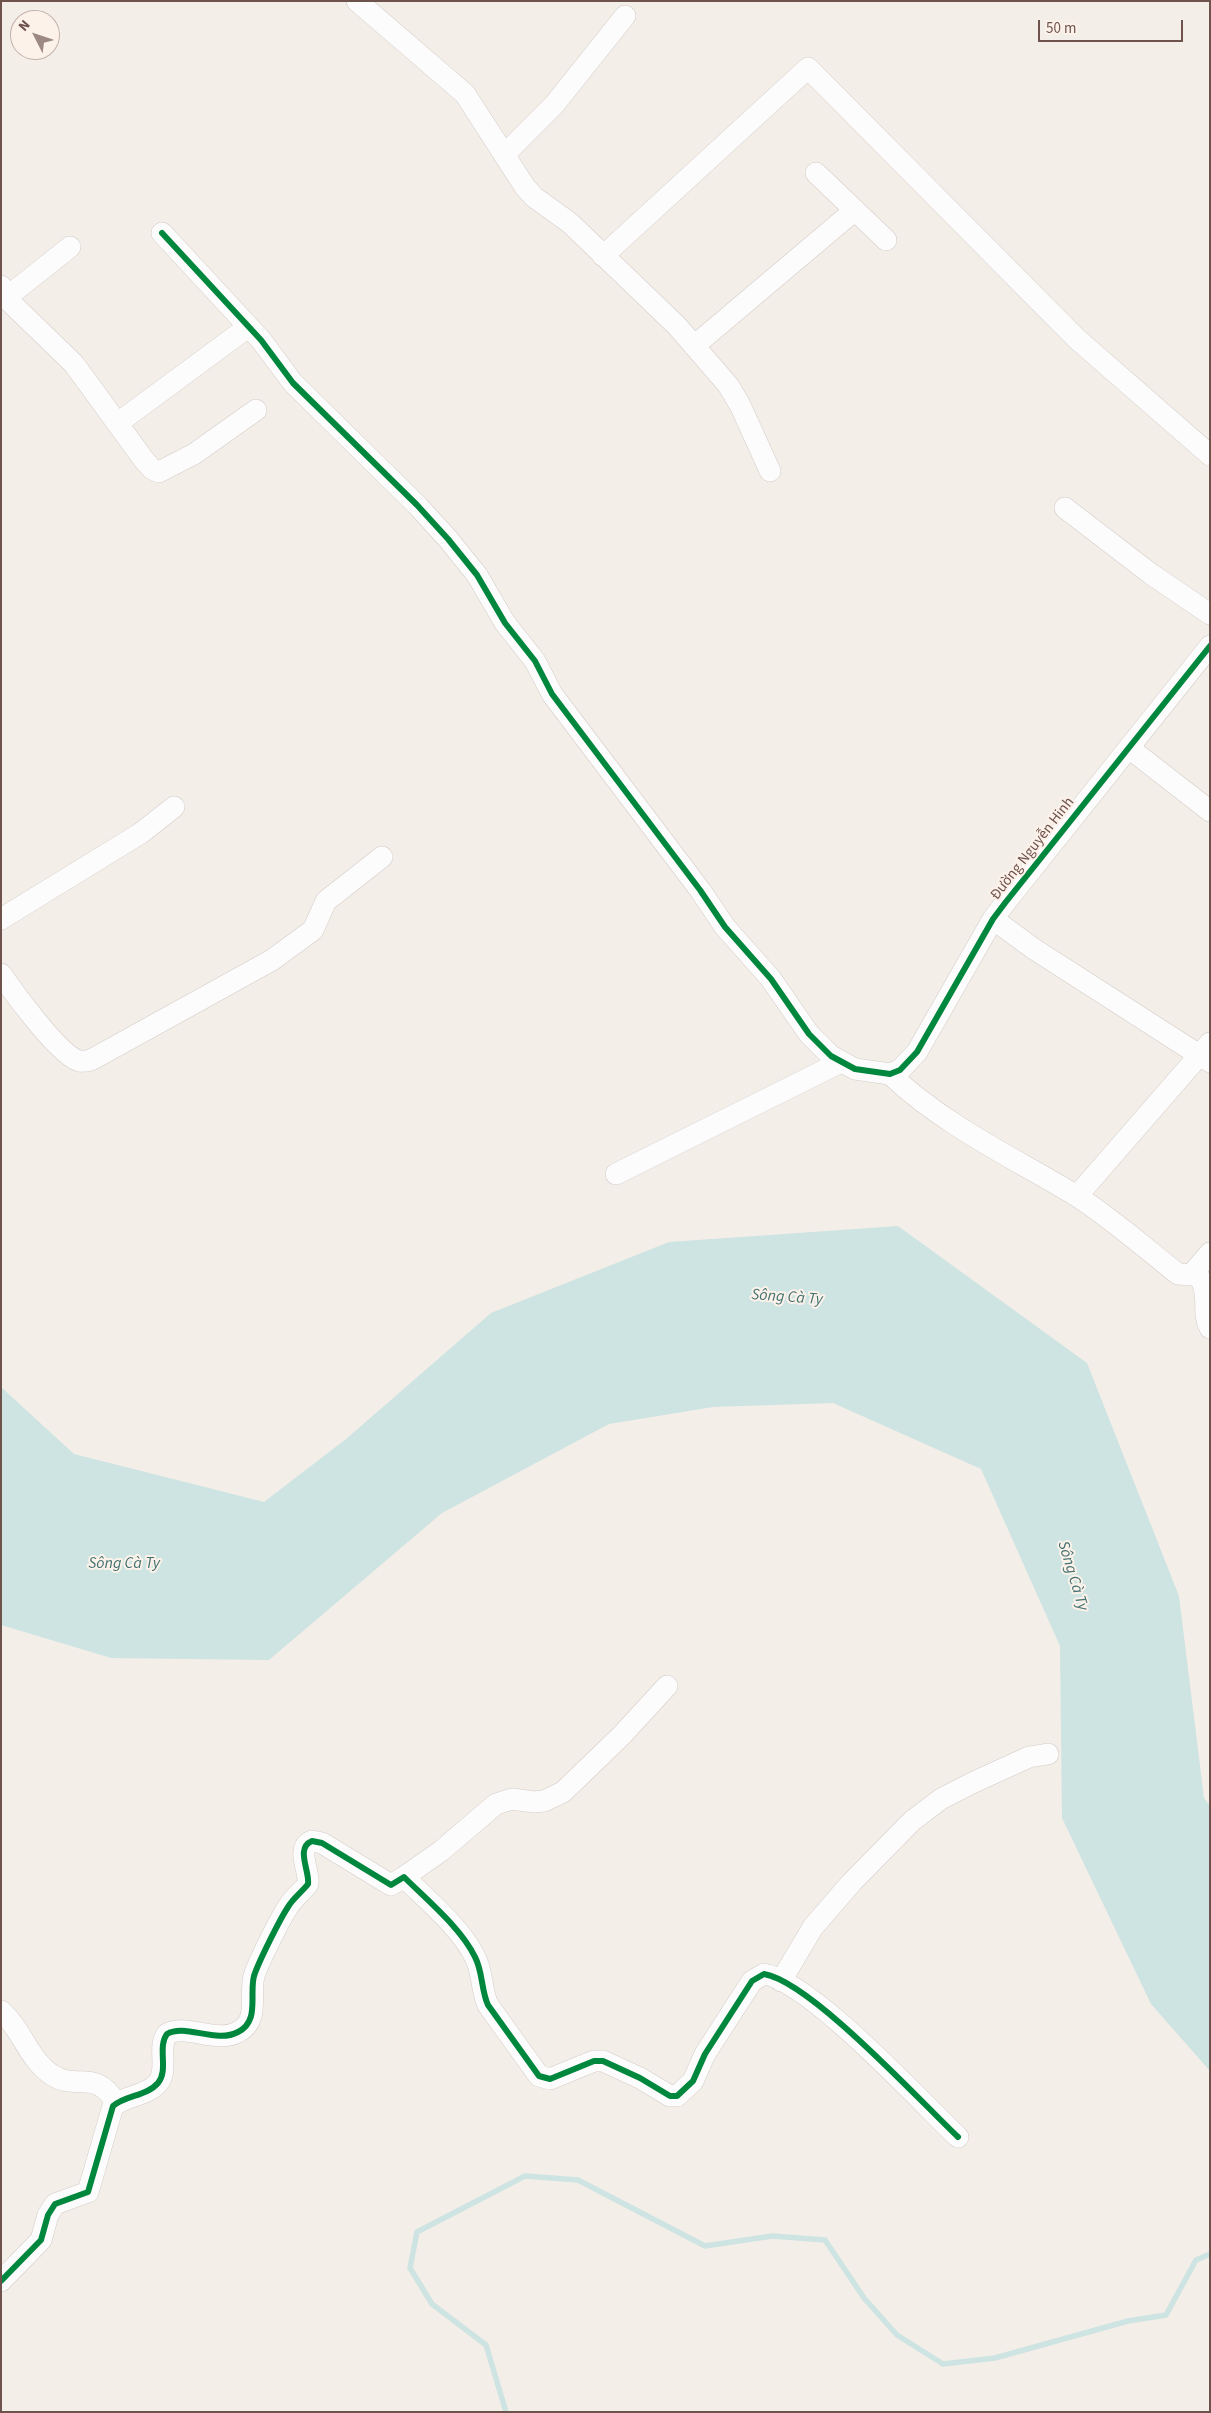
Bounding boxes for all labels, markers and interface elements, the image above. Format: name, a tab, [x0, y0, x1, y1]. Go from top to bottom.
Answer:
north arrow	[10, 10, 60, 60]
scale bar	[1041, 10, 1186, 42]
text: N	[14, 16, 35, 36]
text: 50 m	[1046, 18, 1076, 39]
street label: Đường Nguyễn Hinh	[987, 794, 1079, 904]
water label: Sông Cà Ty	[751, 1286, 823, 1310]
water label: Sông Cà Ty	[1052, 1539, 1092, 1613]
water label: Sông Cà Ty	[88, 1554, 160, 1574]

